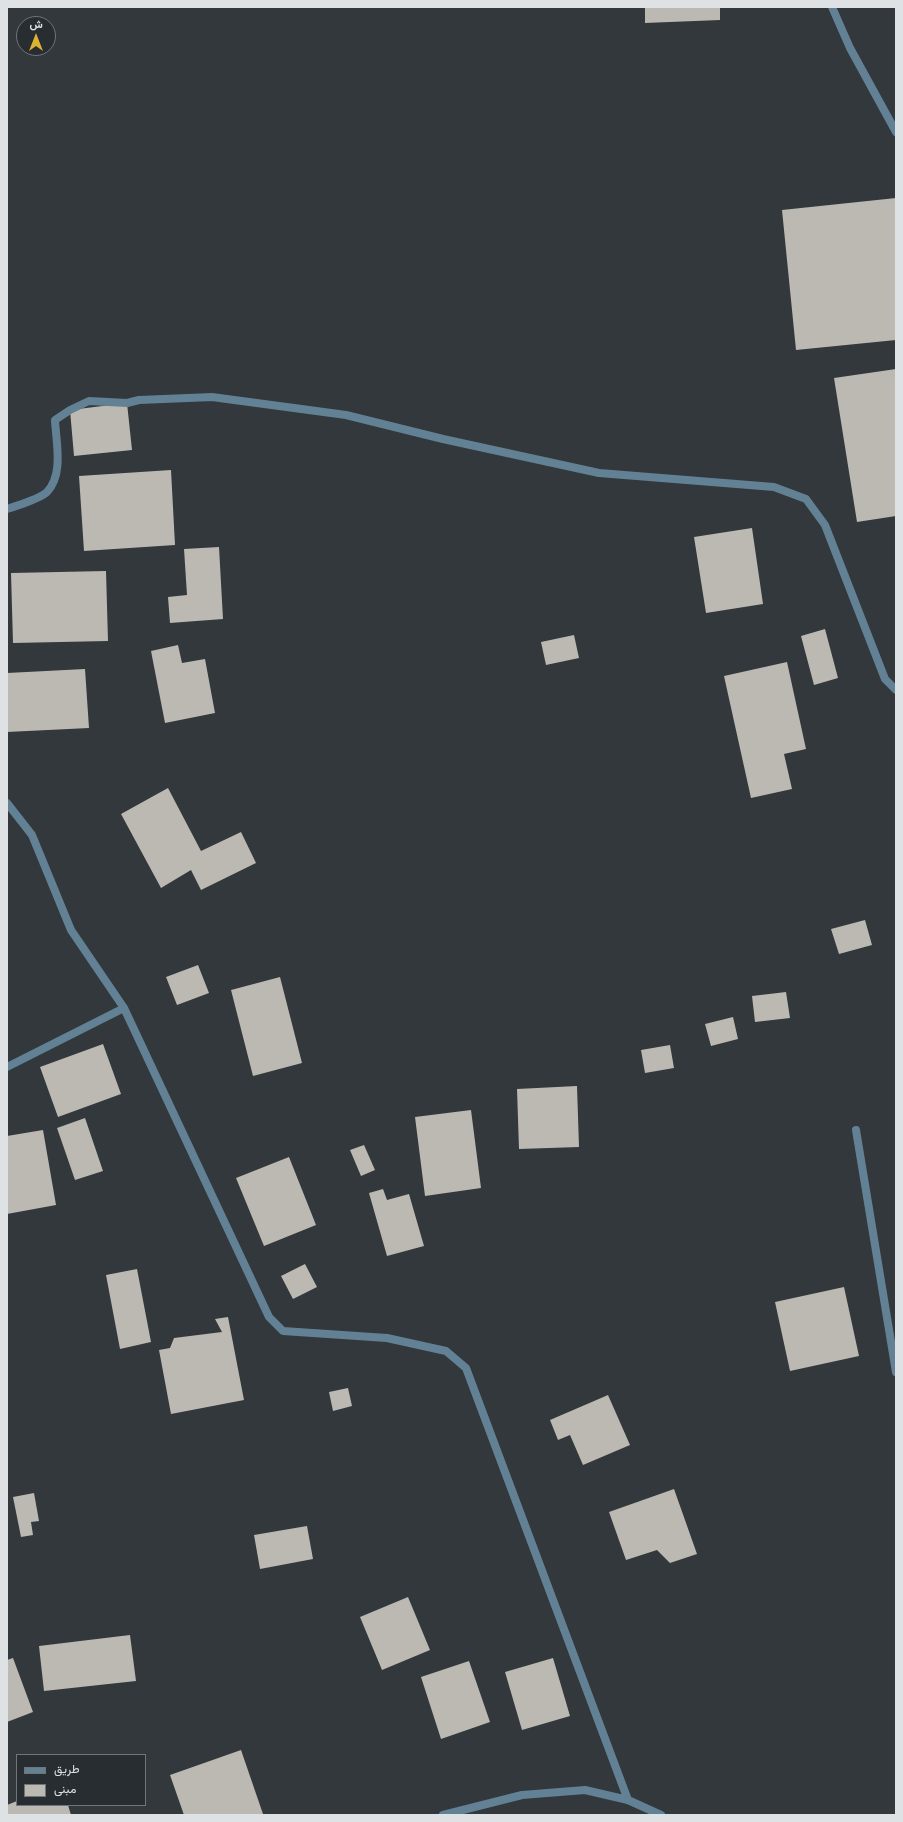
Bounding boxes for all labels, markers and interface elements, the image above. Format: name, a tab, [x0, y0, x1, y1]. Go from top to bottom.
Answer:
north arrow	[16, 16, 56, 56]
text: ش	[29, 18, 43, 31]
legend	[16, 1754, 146, 1806]
text: طريق	[54, 1762, 79, 1776]
text: مبنى	[54, 1782, 76, 1796]

